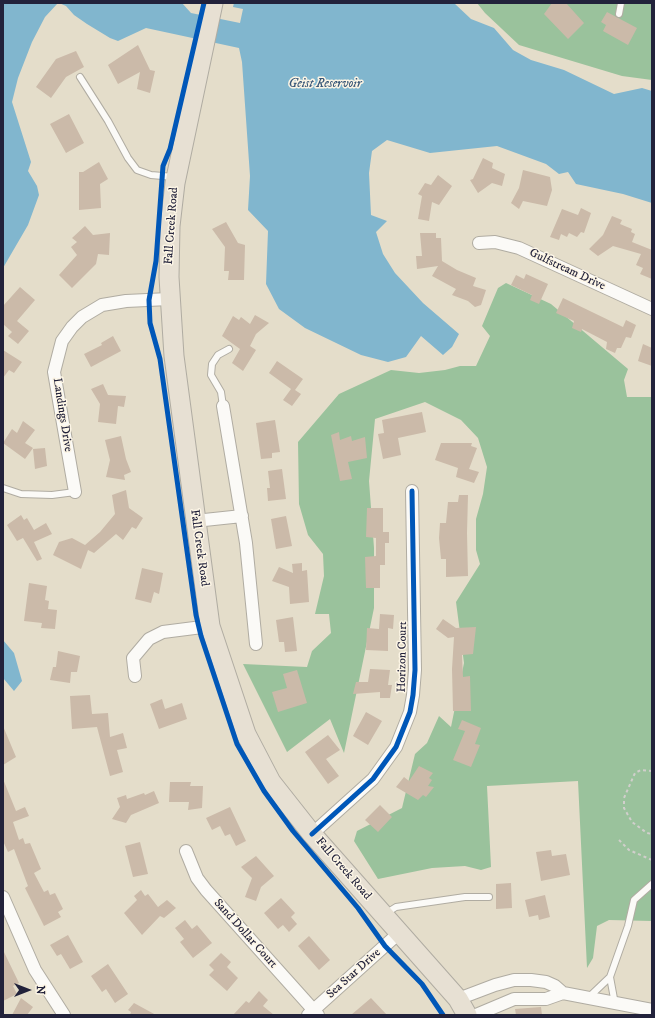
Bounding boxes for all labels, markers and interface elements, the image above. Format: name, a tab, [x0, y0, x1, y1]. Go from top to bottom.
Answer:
water label: Geist Reservoir	[289, 76, 361, 92]
street label: Fall Creek Road	[162, 187, 182, 265]
street label: Gulfstream Drive	[527, 246, 607, 294]
street label: Landings Drive	[49, 377, 75, 453]
street label: Fall Creek Road	[186, 509, 212, 587]
street label: Horizon Court	[395, 621, 411, 693]
street label: Fall Creek Road	[312, 835, 374, 903]
street label: Sand Dollar Court	[210, 896, 280, 972]
street label: Sea Star Drive	[324, 946, 384, 1002]
north arrow	[8, 970, 48, 1010]
text: N	[33, 985, 47, 995]

